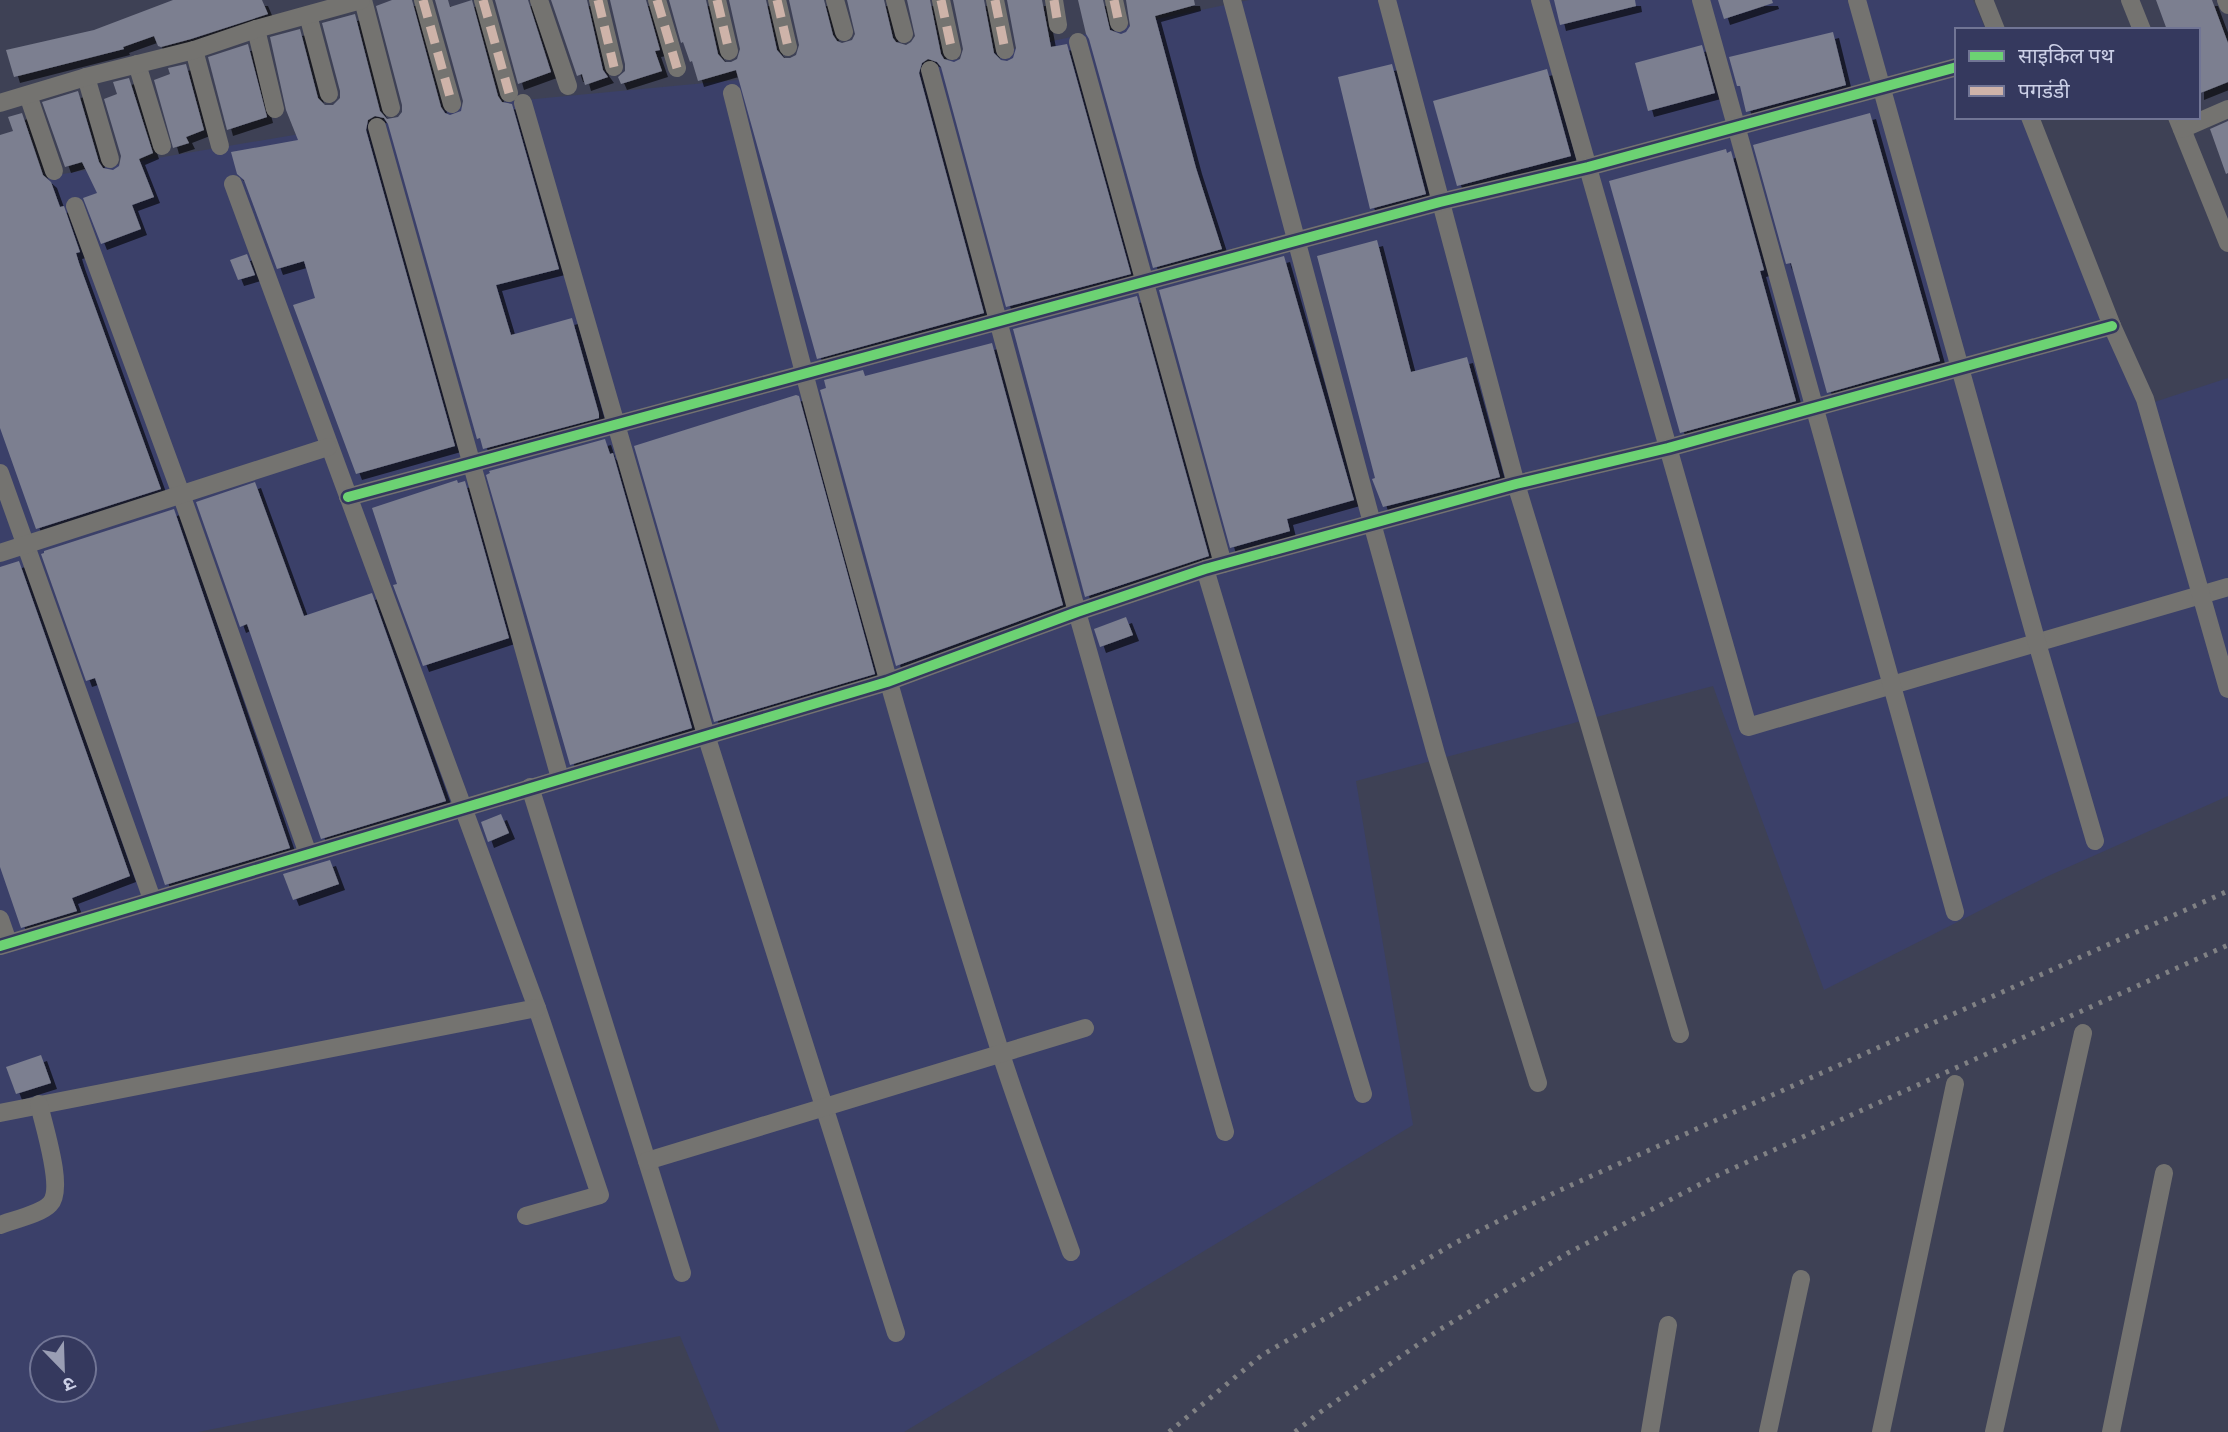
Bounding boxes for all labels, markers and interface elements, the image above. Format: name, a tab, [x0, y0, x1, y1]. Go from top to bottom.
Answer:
legend	[1955, 28, 2200, 119]
text: साइकिल पथ	[2018, 41, 2114, 70]
text: पगडंडी	[2018, 76, 2070, 105]
north arrow	[28, 1334, 98, 1404]
text: उ	[59, 1371, 80, 1399]

